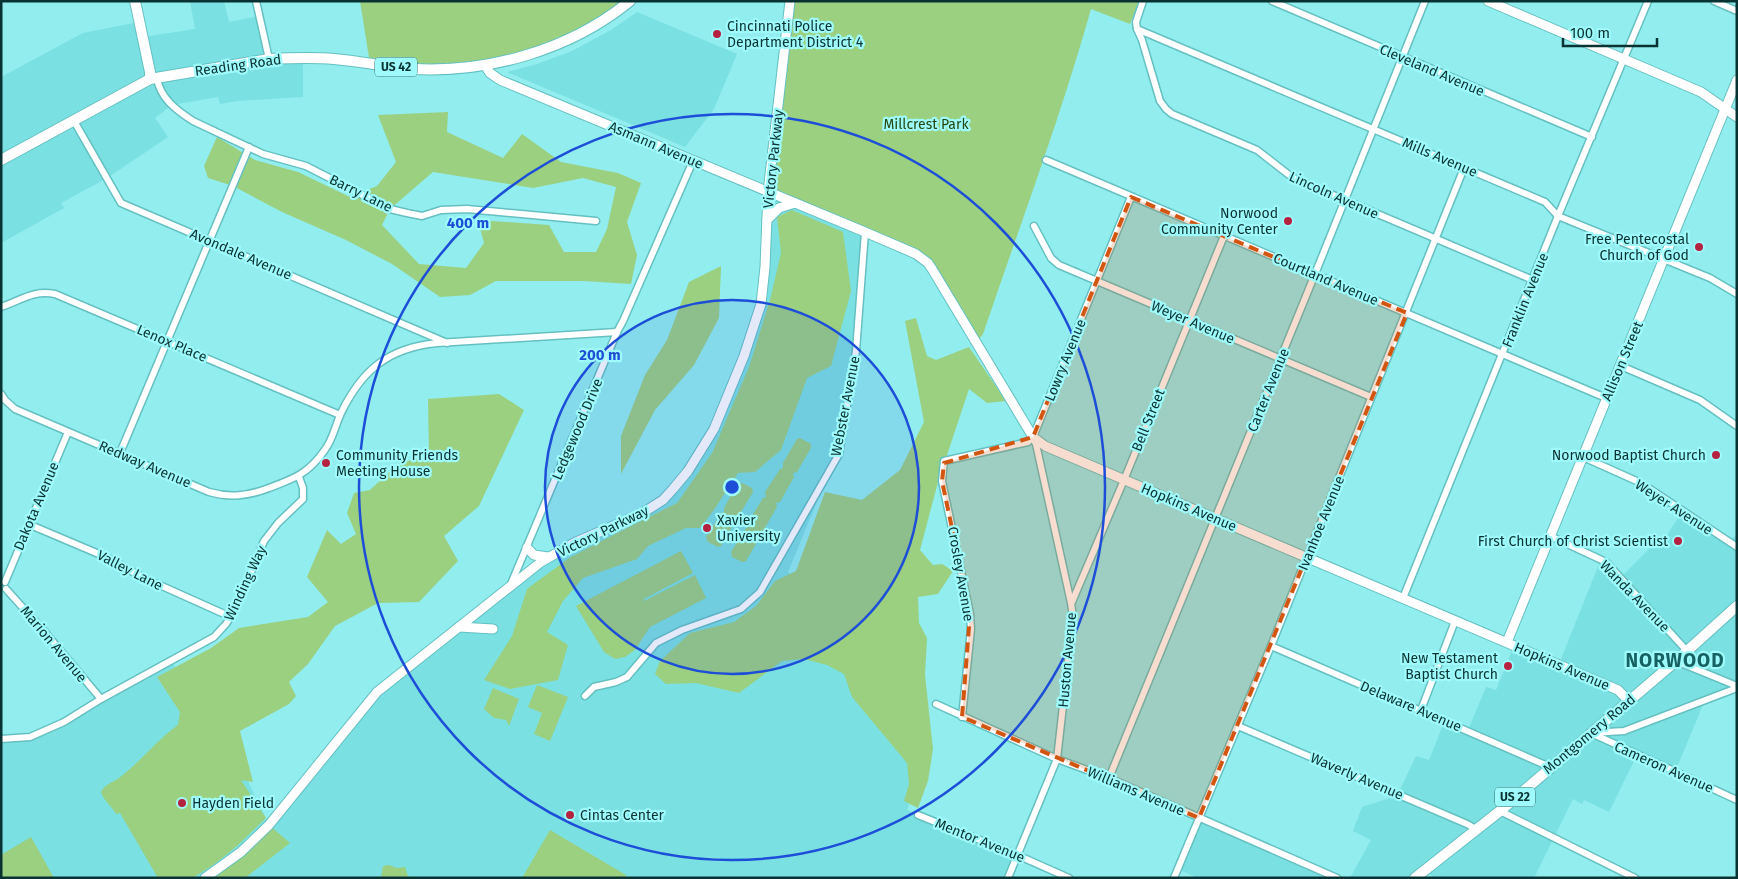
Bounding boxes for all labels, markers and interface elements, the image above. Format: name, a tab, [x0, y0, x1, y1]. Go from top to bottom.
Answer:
scale bar	[1563, 15, 1657, 47]
place label: Cincinnati Police Department District 4	[727, 18, 864, 51]
text: 100 m	[1570, 24, 1610, 42]
marker: Cincinnati Police Department District 4	[711, 28, 723, 40]
street label: Cleveland Avenue	[1377, 41, 1487, 100]
street label: Reading Road	[194, 51, 282, 80]
road number: US 42	[375, 58, 417, 76]
street label: Victory Parkway	[760, 109, 787, 209]
park label: Millcrest Park	[883, 116, 969, 133]
street label: Asmann Avenue	[606, 118, 706, 173]
street label: Mills Avenue	[1400, 134, 1480, 181]
street label: Lincoln Avenue	[1286, 168, 1381, 223]
street label: Barry Lane	[327, 171, 395, 216]
place label: Norwood Community Center	[1161, 205, 1279, 238]
text: 400 m	[447, 214, 489, 232]
marker: Norwood Community Center	[1282, 215, 1294, 227]
street label: Avondale Avenue	[187, 225, 294, 284]
place label: Free Pentecostal Church of God	[1585, 231, 1689, 264]
marker: Free Pentecostal Church of God	[1693, 241, 1705, 253]
street label: Courtland Avenue	[1271, 250, 1381, 309]
street label: Franklin Avenue	[1499, 250, 1552, 350]
street label: Weyer Avenue	[1148, 297, 1237, 348]
street label: Lowry Avenue	[1041, 317, 1090, 404]
street label: Allison Street	[1598, 318, 1647, 404]
street label: Lenox Place	[134, 321, 210, 366]
text: 200 m	[579, 346, 621, 364]
street label: Carter Avenue	[1244, 346, 1293, 435]
street label: Webster Avenue	[827, 354, 864, 458]
street label: Ledgewood Drive	[548, 376, 607, 483]
street label: Bell Street	[1128, 386, 1169, 454]
street label: Redway Avenue	[96, 437, 194, 492]
place label: Community Friends Meeting House	[336, 447, 459, 480]
place label: Norwood Baptist Church	[1552, 447, 1706, 464]
marker: Norwood Baptist Church	[1710, 449, 1722, 461]
marker: Community Friends Meeting House	[320, 457, 332, 469]
street label: Dakota Avenue	[10, 459, 63, 553]
street label: Ivanhoe Avenue	[1295, 473, 1348, 573]
street label: Weyer Avenue	[1632, 476, 1716, 539]
centre of rings	[723, 478, 741, 496]
street label: Hopkins Avenue	[1139, 480, 1239, 535]
street label: Victory Parkway	[555, 502, 652, 561]
place label: Xavier University	[717, 512, 781, 545]
marker: Xavier University	[701, 522, 713, 534]
street label: Crosley Avenue	[944, 525, 977, 623]
place label: First Church of Christ Scientist	[1478, 533, 1669, 550]
marker: First Church of Christ Scientist	[1672, 535, 1684, 547]
street label: Winding Way	[221, 543, 270, 623]
street label: Valley Lane	[94, 547, 165, 594]
street label: Wanda Avenue	[1596, 557, 1673, 636]
street label: Marion Avenue	[17, 603, 90, 686]
street label: Huston Avenue	[1055, 612, 1080, 708]
street label: Hopkins Avenue	[1512, 639, 1612, 694]
district label: NORWOOD	[1625, 649, 1725, 672]
place label: New Testament Baptist Church	[1401, 650, 1499, 683]
marker: New Testament Baptist Church	[1502, 660, 1514, 672]
street label: Delaware Avenue	[1358, 677, 1464, 735]
street label: Montgomery Road	[1540, 691, 1639, 778]
street label: Cameron Avenue	[1612, 738, 1716, 797]
street label: Waverly Avenue	[1308, 749, 1406, 804]
street label: Williams Avenue	[1085, 763, 1187, 820]
road number: US 22	[1495, 788, 1535, 806]
place label: Hayden Field	[192, 795, 274, 812]
marker: Hayden Field	[176, 797, 188, 809]
place label: Cintas Center	[580, 807, 665, 824]
marker: Cintas Center	[564, 809, 576, 821]
street label: Mentor Avenue	[932, 815, 1027, 866]

